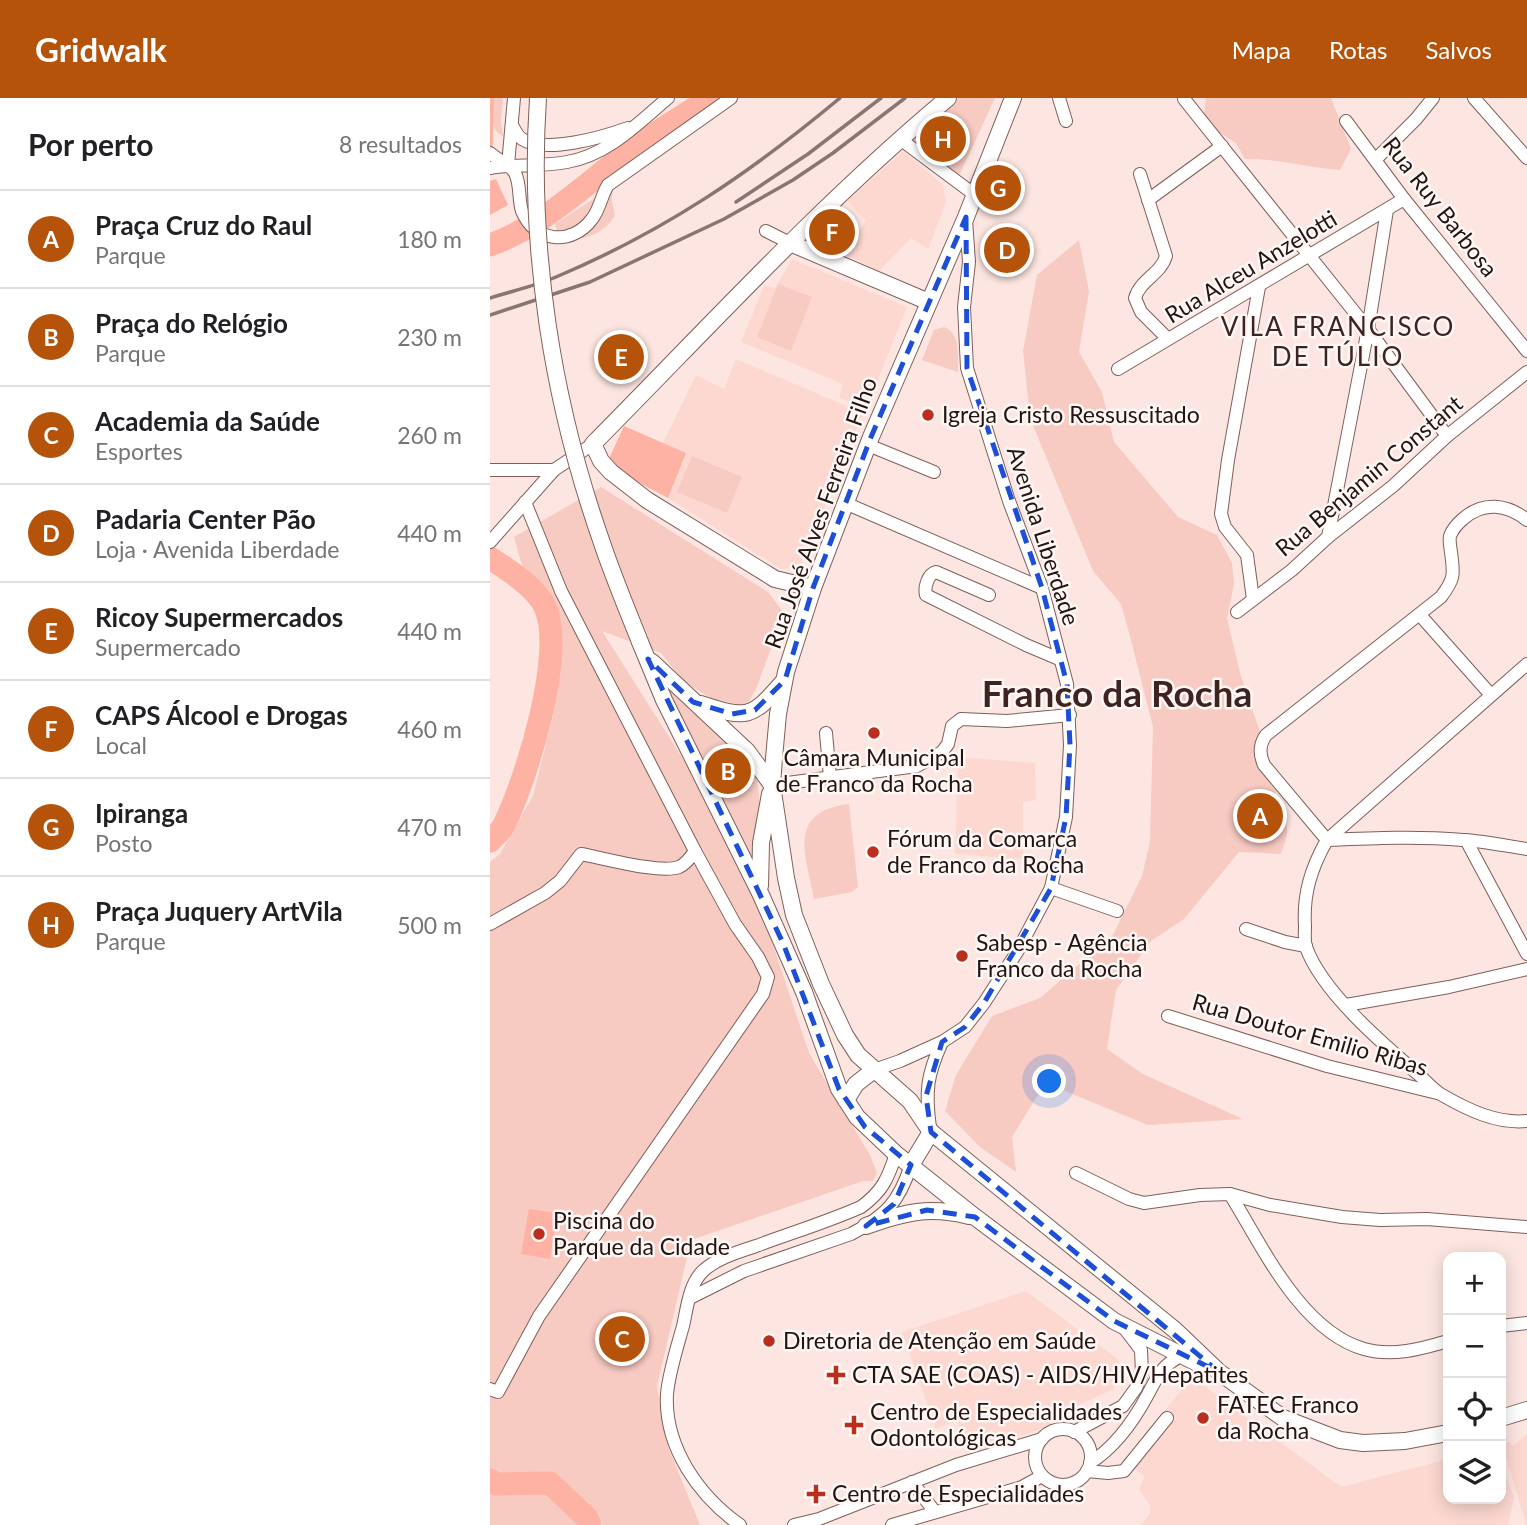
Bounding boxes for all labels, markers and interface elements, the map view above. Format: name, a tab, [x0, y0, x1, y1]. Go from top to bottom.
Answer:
text: Gridwalk	[35, 29, 167, 69]
text: Mapa	[1232, 35, 1291, 64]
text: Rotas	[1329, 35, 1388, 64]
text: Salvos	[1426, 35, 1492, 64]
pin: H	[920, 113, 966, 165]
text: Por perto	[28, 126, 153, 162]
text: 8 resultados	[339, 130, 462, 158]
street label: Rua Ruy Barbosa	[1377, 131, 1504, 282]
pin: G	[975, 162, 1021, 214]
street label: Rua Alceu Anzelotti	[1159, 204, 1341, 328]
pin: F	[809, 206, 855, 258]
text: Praça Cruz do Raul	[95, 209, 312, 241]
pin: D	[984, 224, 1030, 276]
text: A	[43, 225, 59, 253]
text: 180 m	[397, 225, 462, 253]
text: Parque	[95, 241, 166, 269]
text: Praça do Relógio	[95, 307, 288, 339]
district label: VILA FRANCISCO DE TÚLIO	[1221, 310, 1455, 372]
text: B	[43, 323, 59, 351]
text: 230 m	[397, 323, 462, 351]
pin: E	[598, 331, 644, 383]
text: Parque	[95, 339, 166, 367]
street label: Rua José Alves Ferreira Filho	[758, 373, 882, 652]
street label: Rua Benjamin Constant	[1269, 388, 1468, 562]
place label: Igreja Cristo Ressuscitado	[942, 400, 1200, 428]
text: Academia da Saúde	[95, 405, 320, 437]
marker: Igreja Cristo Ressuscitado	[920, 407, 936, 423]
text: C	[43, 421, 59, 449]
text: 260 m	[397, 421, 462, 449]
text: Esportes	[95, 437, 183, 465]
street label: Avenida Liberdade	[1002, 443, 1086, 629]
text: Padaria Center Pão	[95, 503, 316, 535]
text: D	[42, 519, 60, 547]
text: 440 m	[397, 519, 462, 547]
text: Loja · Avenida Liberdade	[95, 535, 339, 563]
text: Ricoy Supermercados	[95, 601, 343, 633]
text: E	[44, 617, 58, 645]
text: 440 m	[397, 617, 462, 645]
text: Supermercado	[95, 633, 241, 661]
district label: Franco da Rocha	[982, 670, 1252, 715]
text: CAPS Álcool e Drogas	[95, 699, 348, 731]
text: F	[44, 715, 58, 743]
text: 460 m	[397, 715, 462, 743]
marker: Câmara Municipal de Franco da Rocha	[866, 725, 882, 741]
text: Local	[95, 731, 147, 759]
place label: Câmara Municipal de Franco da Rocha	[775, 743, 973, 797]
pin: B	[705, 745, 751, 797]
pin: A	[1237, 790, 1283, 842]
text: Ipiranga	[95, 797, 188, 829]
text: G	[43, 813, 59, 841]
text: 470 m	[397, 813, 462, 841]
place label: Fórum da Comarca de Franco da Rocha	[887, 824, 1084, 878]
text: Posto	[95, 829, 152, 857]
marker: Fórum da Comarca de Franco da Rocha	[865, 844, 881, 860]
text: Praça Juquery ArtVila	[95, 895, 343, 927]
text: H	[42, 911, 60, 939]
text: 500 m	[397, 911, 462, 939]
text: Parque	[95, 927, 166, 955]
place label: Sabesp - Agência Franco da Rocha	[976, 928, 1147, 982]
marker: Sabesp - Agência Franco da Rocha	[954, 948, 970, 964]
street label: Rua Doutor Emilio Ribas	[1189, 987, 1431, 1081]
your location	[1032, 1064, 1066, 1098]
place label: Piscina do Parque da Cidade	[553, 1206, 730, 1260]
marker: Piscina do Parque da Cidade	[531, 1226, 547, 1242]
map controls	[1443, 1252, 1506, 1504]
button: +	[1443, 1252, 1506, 1315]
pin: C	[599, 1313, 645, 1365]
button: −	[1443, 1315, 1506, 1378]
place label: Diretoria de Atenção em Saúde	[783, 1326, 1096, 1354]
marker: Diretoria de Atenção em Saúde	[761, 1333, 777, 1349]
place label: CTA SAE (COAS) - AIDS/HIV/Hepatites	[852, 1360, 1248, 1388]
marker: CTA SAE (COAS) - AIDS/HIV/Hepatites	[826, 1365, 846, 1385]
button: locate	[1443, 1378, 1506, 1441]
place label: FATEC Franco da Rocha	[1217, 1390, 1359, 1444]
place label: Centro de Especialidades Odontológicas	[870, 1397, 1122, 1451]
marker: FATEC Franco da Rocha	[1195, 1410, 1211, 1426]
marker: Centro de Especialidades Odontológicas	[844, 1415, 864, 1435]
button: layers	[1443, 1441, 1506, 1504]
place label: Centro de Especialidades	[832, 1479, 1084, 1507]
marker: Centro de Especialidades	[806, 1484, 826, 1504]

